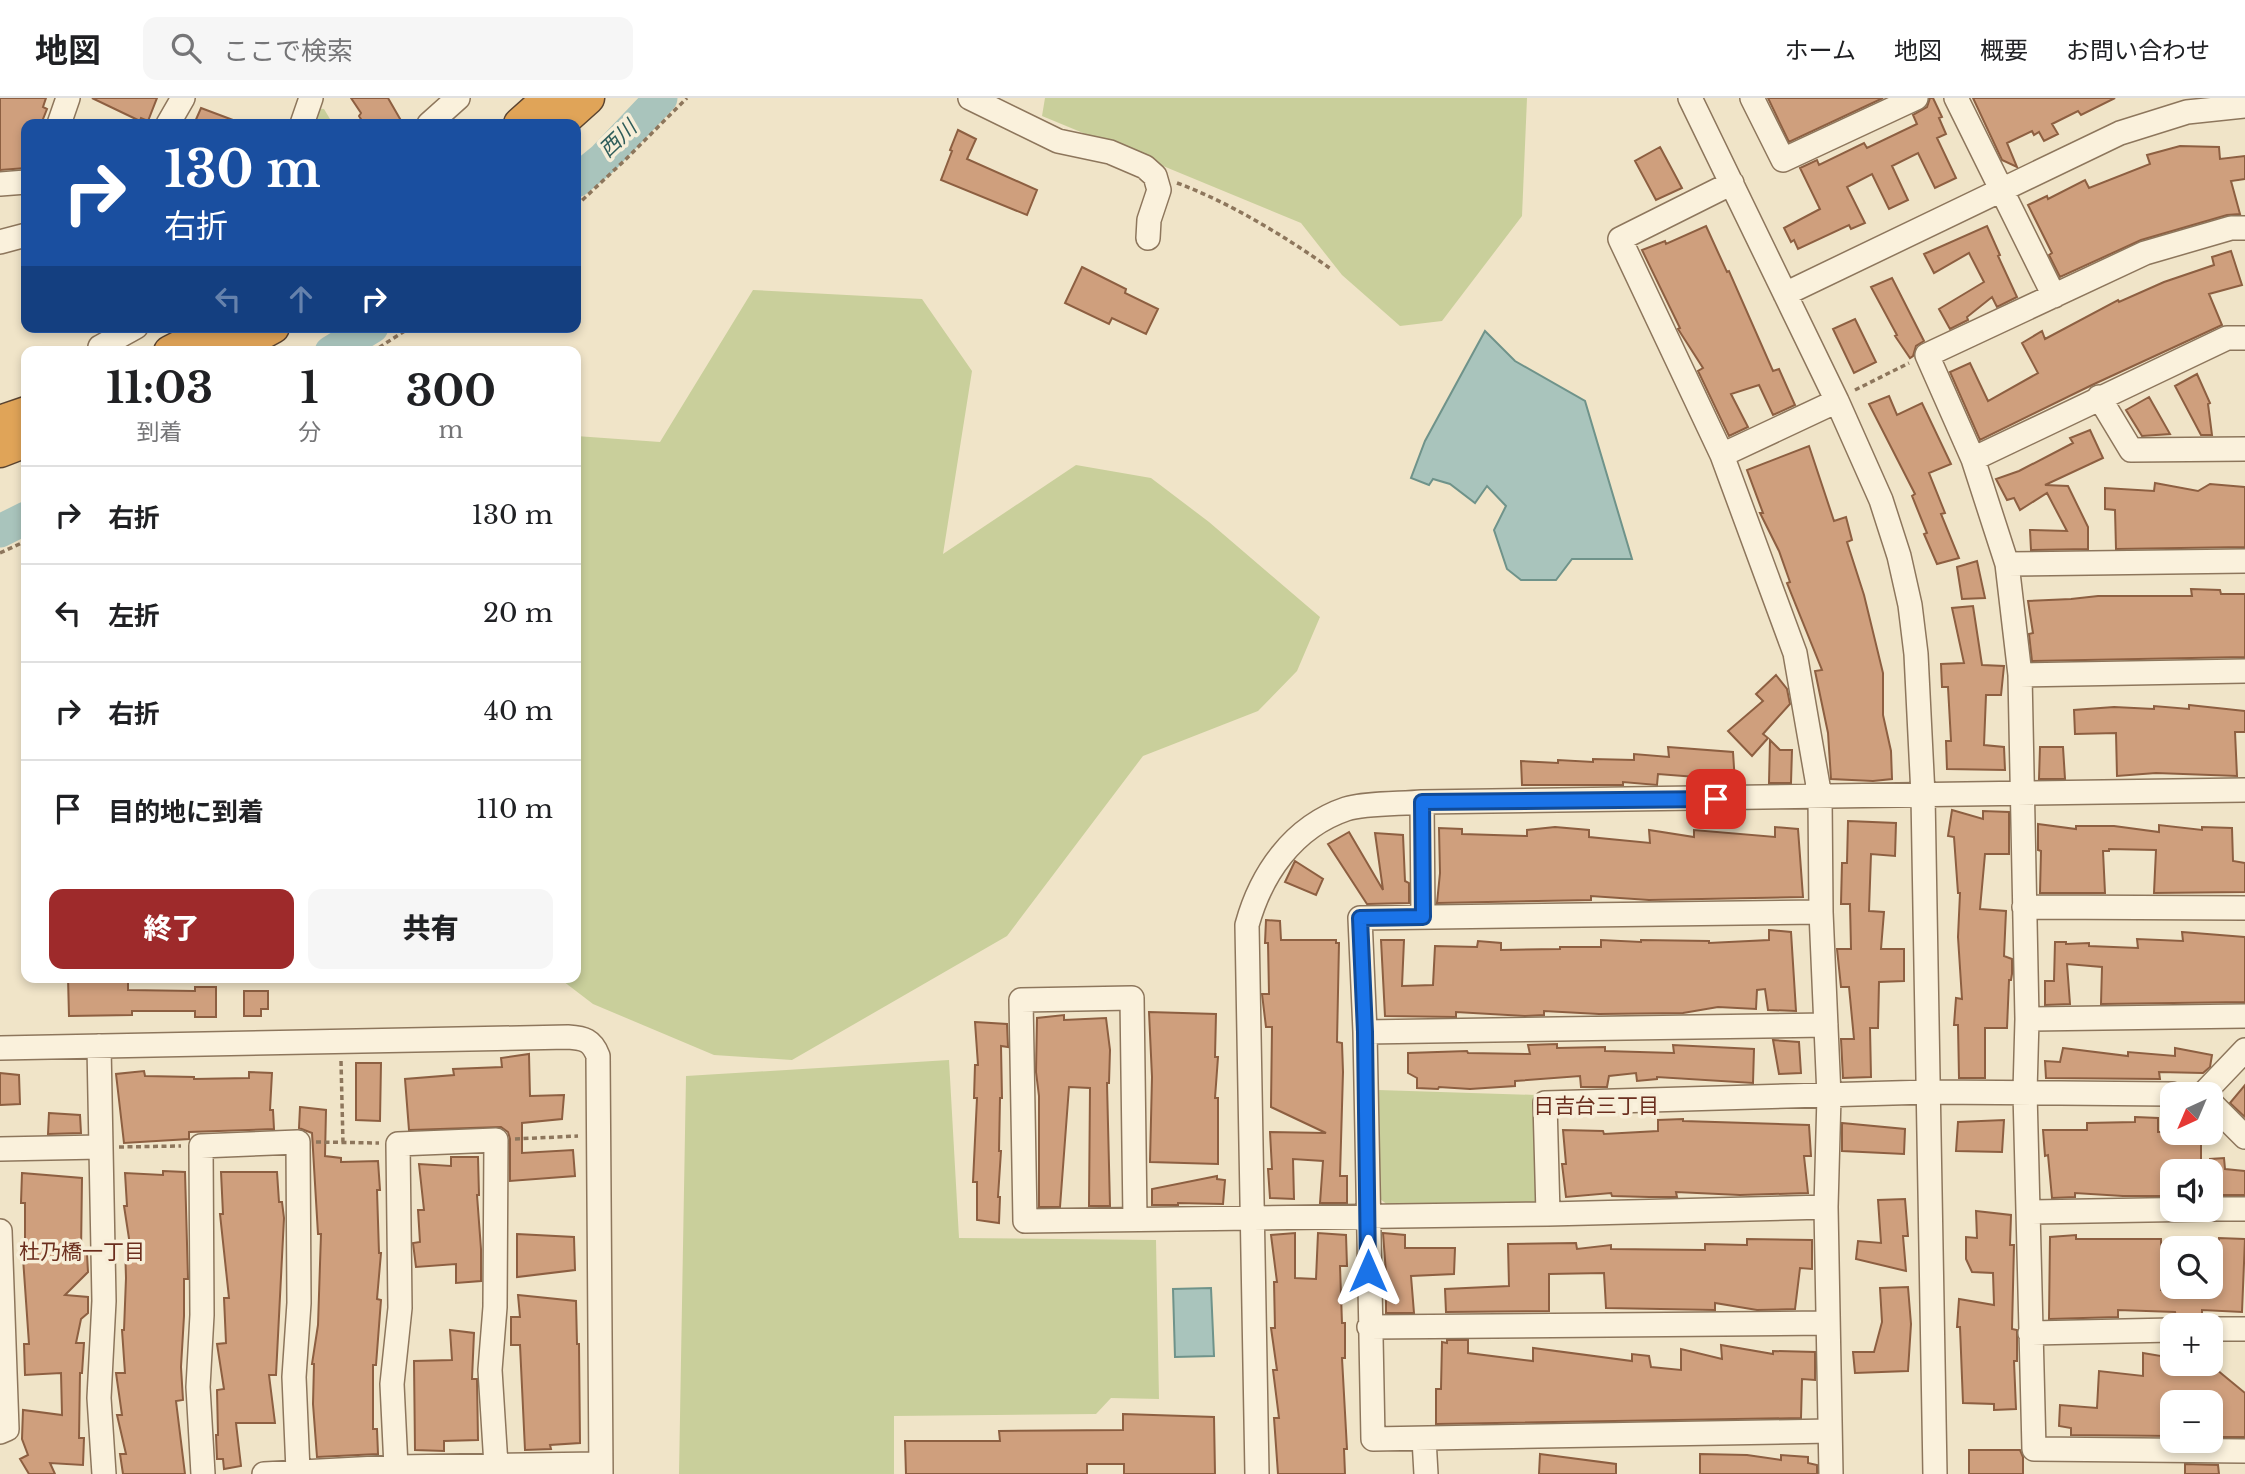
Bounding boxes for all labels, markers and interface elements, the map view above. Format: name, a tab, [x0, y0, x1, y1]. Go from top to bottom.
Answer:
search box	[143, 17, 633, 80]
icon: search	[167, 29, 205, 67]
text: 地図	[35, 30, 101, 71]
text: ここで検索	[223, 35, 353, 67]
text: ホーム	[1785, 36, 1856, 65]
text: 地図	[1894, 36, 1942, 65]
text: 概要	[1980, 36, 2028, 65]
text: お問い合わせ	[2066, 36, 2210, 65]
water label: 西川	[594, 114, 644, 163]
text: 130 m	[164, 139, 321, 200]
icon: right	[49, 147, 140, 238]
text: 右折	[164, 206, 228, 246]
icon: left	[209, 280, 247, 318]
icon: ahead	[282, 280, 320, 318]
icon: right	[355, 280, 393, 318]
text: 11:03	[106, 362, 213, 414]
text: 1	[300, 362, 319, 414]
text: 300	[406, 365, 496, 417]
text: m	[439, 416, 463, 444]
text: 到着	[136, 418, 182, 446]
text: 分	[298, 418, 321, 446]
icon: right	[49, 496, 87, 534]
text: 130 m	[471, 499, 553, 531]
text: 右折	[108, 502, 160, 534]
icon: left	[49, 594, 87, 632]
text: 20 m	[483, 597, 553, 629]
text: 左折	[108, 600, 160, 632]
icon: right	[49, 692, 87, 730]
text: 40 m	[484, 695, 553, 727]
text: 右折	[108, 698, 160, 730]
pin	[1686, 769, 1746, 829]
icon: arrive	[1697, 780, 1735, 818]
icon: arrive	[49, 790, 87, 828]
text: 110 m	[476, 793, 553, 825]
text: 目的地に到着	[108, 796, 264, 828]
button: 終了	[49, 889, 294, 969]
button: 共有	[308, 889, 553, 969]
north arrow	[2160, 1082, 2222, 1144]
map controls	[2160, 1082, 2223, 1453]
district label: 日吉台三丁目	[1533, 1093, 1659, 1119]
button: sound	[2160, 1159, 2223, 1222]
position arrow	[1331, 1234, 1405, 1308]
button: search	[2160, 1236, 2223, 1299]
district label: 杜乃橋一丁目	[19, 1239, 145, 1265]
button: +	[2160, 1313, 2223, 1376]
button: −	[2160, 1390, 2223, 1453]

